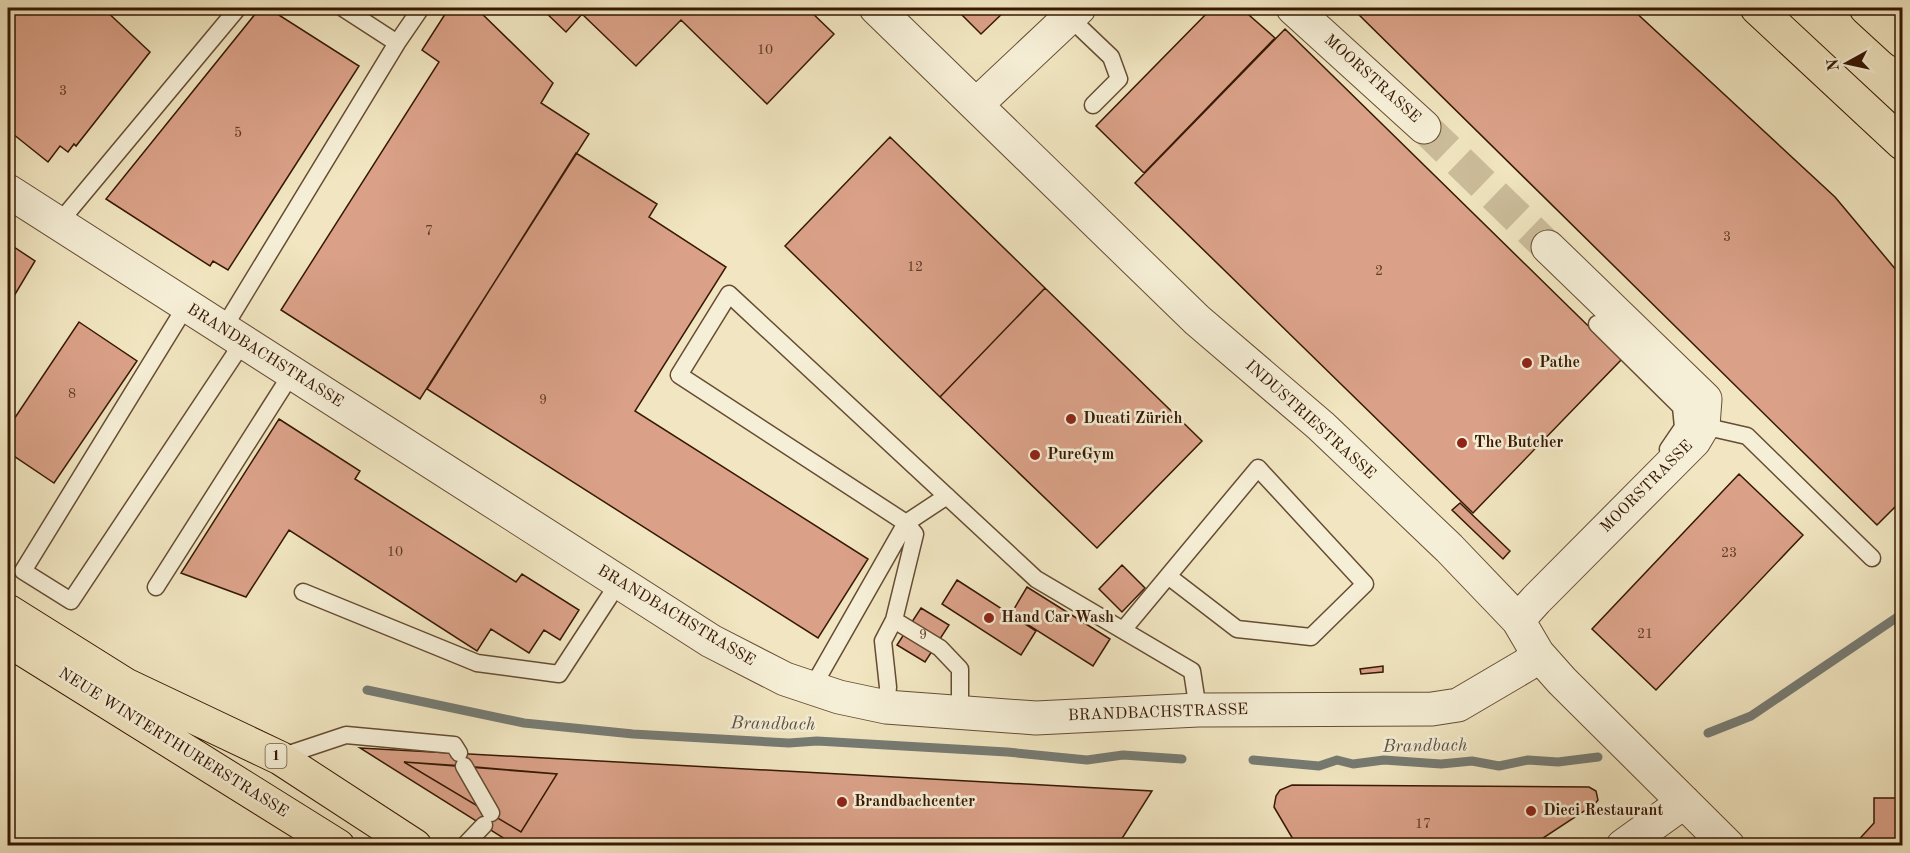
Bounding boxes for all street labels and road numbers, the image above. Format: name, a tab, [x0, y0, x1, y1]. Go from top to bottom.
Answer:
street label: MOORSTRASSE	[1321, 32, 1423, 126]
street label: BRANDBACHSTRASSE	[184, 301, 346, 411]
street label: INDUSTRIESTRASSE	[1242, 358, 1378, 482]
street label: MOORSTRASSE	[1598, 438, 1696, 536]
street label: BRANDBACHSTRASSE	[594, 563, 758, 669]
street label: NEUE WINTERTHURERSTRASSE	[55, 665, 291, 821]
street label: BRANDBACHSTRASSE	[1067, 702, 1249, 724]
road number: 1	[266, 744, 286, 768]

